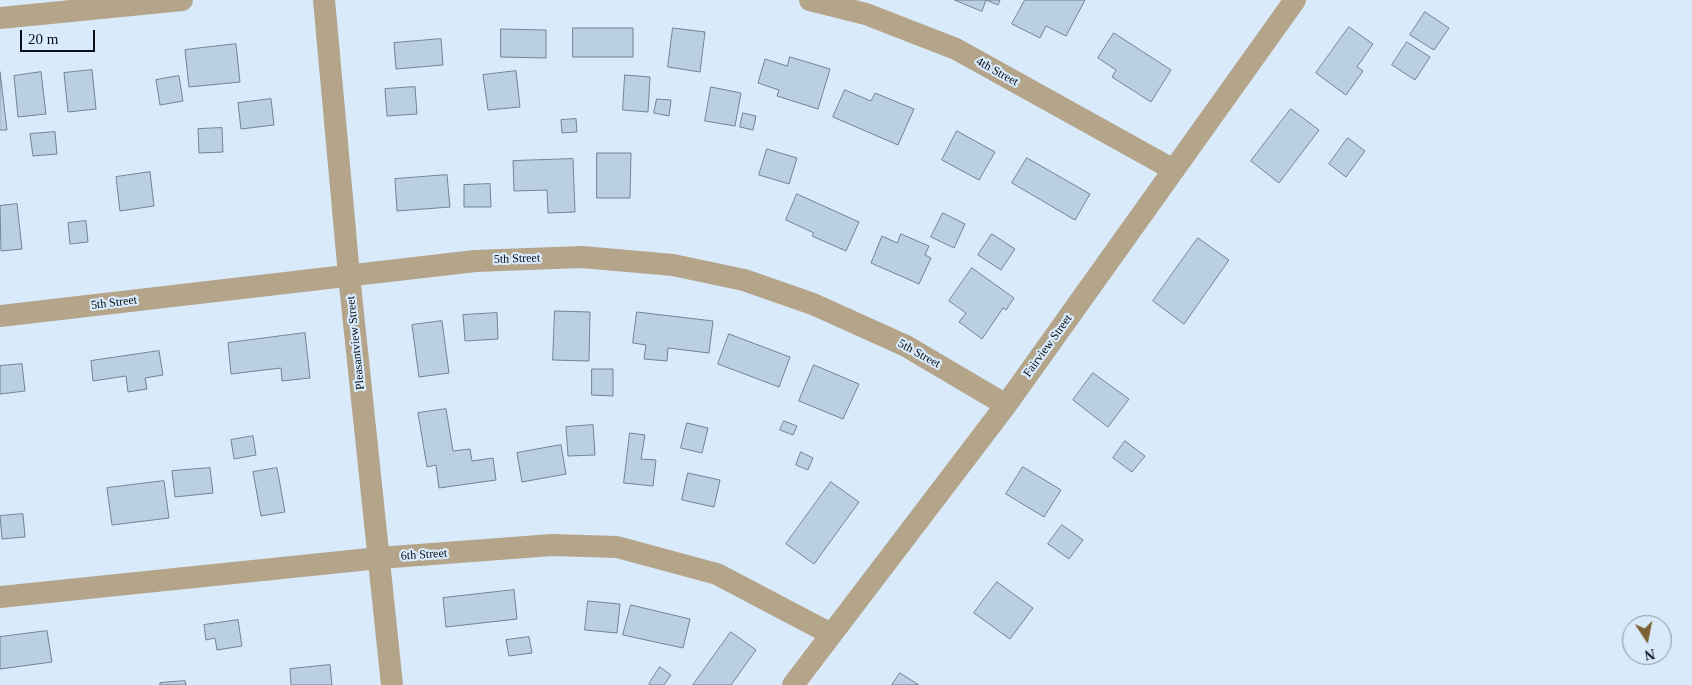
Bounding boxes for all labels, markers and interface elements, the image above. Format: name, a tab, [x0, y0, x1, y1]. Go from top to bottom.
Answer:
scale bar	[22, 20, 98, 52]
text: 20 m	[28, 31, 58, 47]
street label: 4th Street	[973, 54, 1021, 90]
street label: 5th Street	[494, 251, 540, 267]
street label: 5th Street	[90, 293, 138, 313]
street label: Pleasantview Street	[344, 295, 368, 391]
street label: Fairview Street	[1021, 312, 1075, 380]
street label: 5th Street	[895, 336, 943, 372]
street label: 6th Street	[400, 546, 448, 564]
north arrow	[1622, 615, 1672, 665]
text: N	[1643, 646, 1656, 663]

